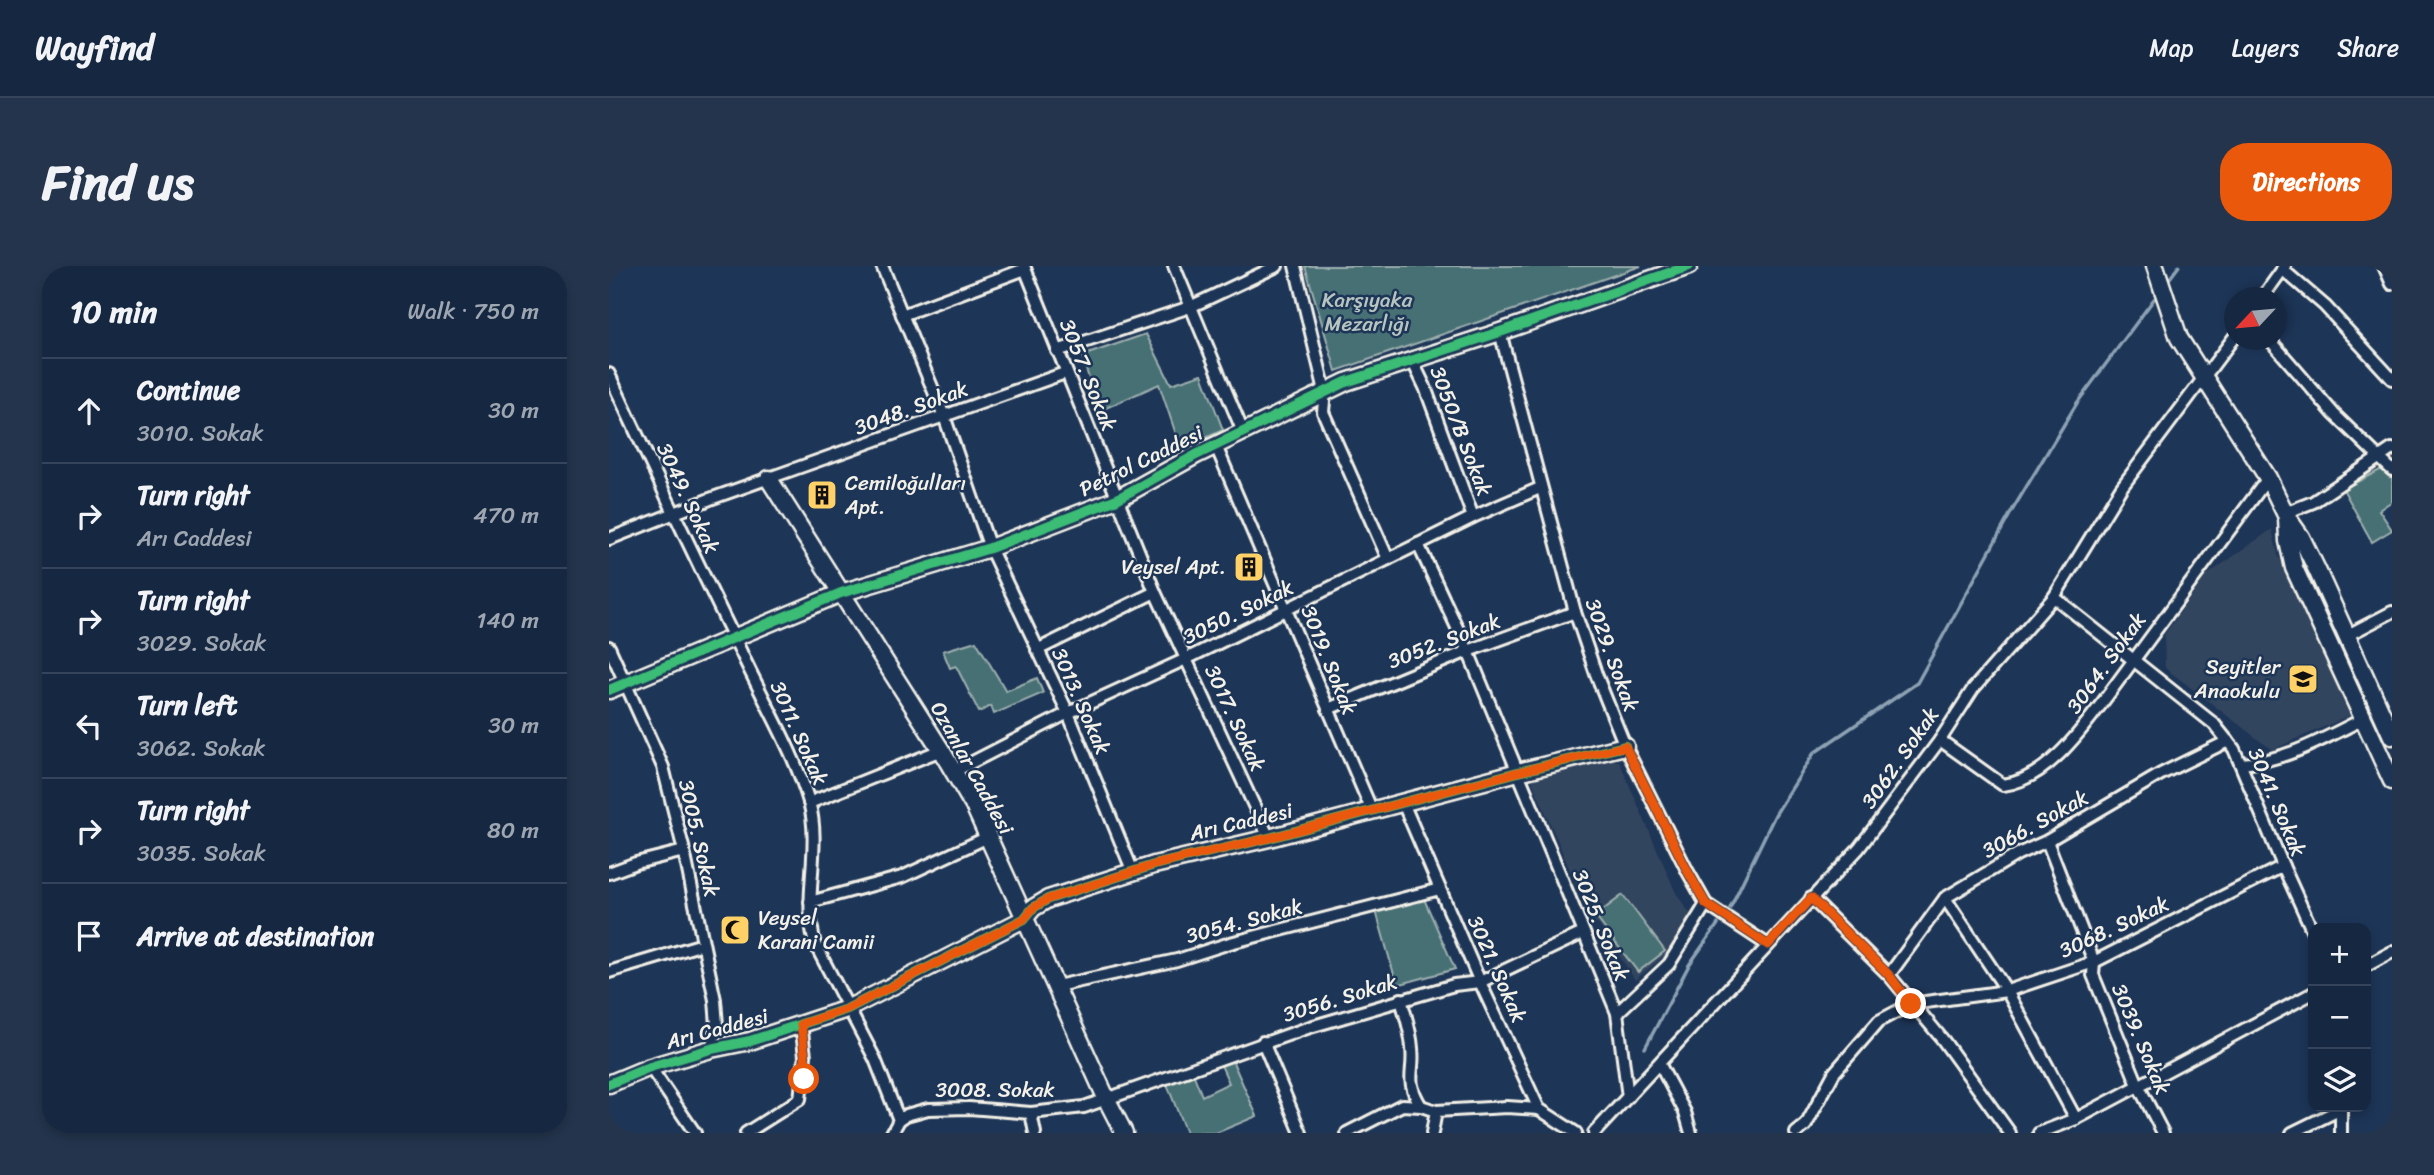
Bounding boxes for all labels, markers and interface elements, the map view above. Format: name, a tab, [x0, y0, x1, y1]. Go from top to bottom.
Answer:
text: Wayfind	[35, 19, 154, 77]
text: Map	[2149, 27, 2194, 69]
text: Layers	[2232, 27, 2299, 69]
text: Share	[2337, 27, 2399, 69]
text: Find us	[42, 139, 194, 226]
button: Directions	[2220, 143, 2392, 221]
park label: Karşıyaka Mezarlığı	[1322, 281, 1413, 343]
text: 10 min	[70, 285, 157, 339]
north arrow	[2224, 287, 2287, 350]
text: Walk · 750 m	[407, 291, 539, 332]
street label: 3057. Sokak	[1048, 313, 1128, 437]
street label: 3050/B Sokak	[1419, 360, 1503, 502]
text: Continue	[137, 367, 240, 413]
street label: 3048. Sokak	[849, 370, 973, 446]
text: 30 m	[488, 390, 539, 431]
icon: ahead	[70, 392, 108, 430]
text: 3010. Sokak	[137, 413, 264, 454]
street label: Petrol Caddesi	[1072, 414, 1211, 508]
street label: 3049. Sokak	[646, 436, 730, 560]
place label: Cemiloğulları Apt.	[844, 464, 966, 526]
text: Turn right	[137, 472, 250, 518]
building icon: Cemiloğulları Apt.	[805, 478, 839, 512]
text: 470 m	[473, 495, 539, 536]
icon: right	[70, 497, 108, 535]
text: Arı Caddesi	[137, 518, 252, 559]
place label: Veysel Apt.	[1121, 548, 1226, 586]
building icon: Veysel Apt.	[1232, 550, 1266, 584]
street label: 3050. Sokak	[1176, 569, 1300, 655]
text: Turn right	[137, 577, 250, 623]
street label: 3029. Sokak	[1574, 593, 1650, 717]
street label: 3019. Sokak	[1290, 599, 1368, 721]
text: 140 m	[477, 600, 539, 641]
icon: right	[70, 602, 108, 640]
street label: 3052. Sokak	[1382, 602, 1506, 680]
street label: 3064. Sokak	[2056, 604, 2156, 722]
text: 3029. Sokak	[137, 623, 267, 664]
street label: 3013. Sokak	[1040, 641, 1122, 761]
place label: Seyitler Anaokulu	[2193, 648, 2281, 710]
street label: 3017. Sokak	[1194, 658, 1276, 778]
school or university icon: Seyitler Anaokulu	[2286, 662, 2320, 696]
street label: 3011. Sokak	[759, 674, 839, 792]
text: Turn left	[137, 682, 237, 728]
street label: Ozanlar Caddesi	[919, 694, 1025, 843]
street label: 3062. Sokak	[1851, 699, 1949, 817]
text: 30 m	[488, 705, 539, 746]
icon: left	[70, 707, 108, 745]
text: 3062. Sokak	[137, 728, 266, 769]
street label: 3041. Sokak	[2237, 741, 2317, 863]
street label: 3005. Sokak	[667, 776, 731, 900]
street label: 3066. Sokak	[1975, 779, 2095, 869]
text: Turn right	[137, 787, 250, 833]
street label: Arı Caddesi	[1185, 791, 1297, 853]
text: 80 m	[487, 810, 539, 851]
icon: right	[70, 812, 108, 850]
text: 3035. Sokak	[137, 833, 266, 874]
street label: 3025. Sokak	[1561, 863, 1641, 987]
street label: 3068. Sokak	[2053, 885, 2175, 969]
street label: 3054. Sokak	[1181, 887, 1307, 955]
place label: Veysel Karani Camii	[758, 899, 876, 961]
street label: 3021. Sokak	[1456, 909, 1538, 1029]
text: Arrive at destination	[137, 913, 374, 959]
mosque icon: Veysel Karani Camii	[718, 913, 752, 947]
icon: arrive	[70, 917, 108, 955]
map controls	[2308, 923, 2371, 1112]
button: +	[2308, 923, 2371, 986]
street label: 3056. Sokak	[1278, 963, 1402, 1033]
street label: 3039. Sokak	[2101, 977, 2181, 1101]
button: −	[2308, 986, 2371, 1049]
route end	[1895, 988, 1926, 1019]
street label: Arı Caddesi	[661, 997, 774, 1061]
button: layers	[2308, 1049, 2371, 1112]
route start	[788, 1063, 819, 1094]
street label: 3008. Sokak	[935, 1071, 1055, 1109]

